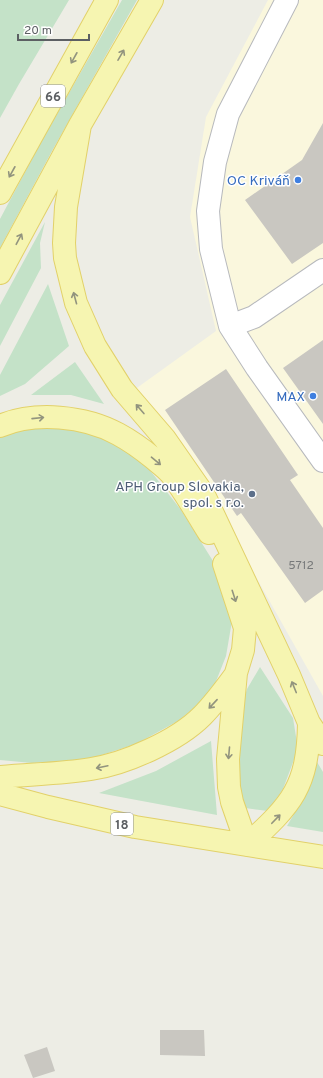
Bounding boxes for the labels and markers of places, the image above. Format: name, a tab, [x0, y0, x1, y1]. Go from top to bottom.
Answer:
place label: OC Kriváň	[227, 173, 290, 190]
marker: OC Kriváň	[293, 175, 303, 185]
place label: MAX	[276, 389, 305, 406]
marker: MAX	[308, 391, 318, 401]
place label: APH Group Slovakia, spol. s r.o.	[115, 479, 244, 512]
marker: APH Group Slovakia, spol. s r.o.	[247, 489, 257, 499]

